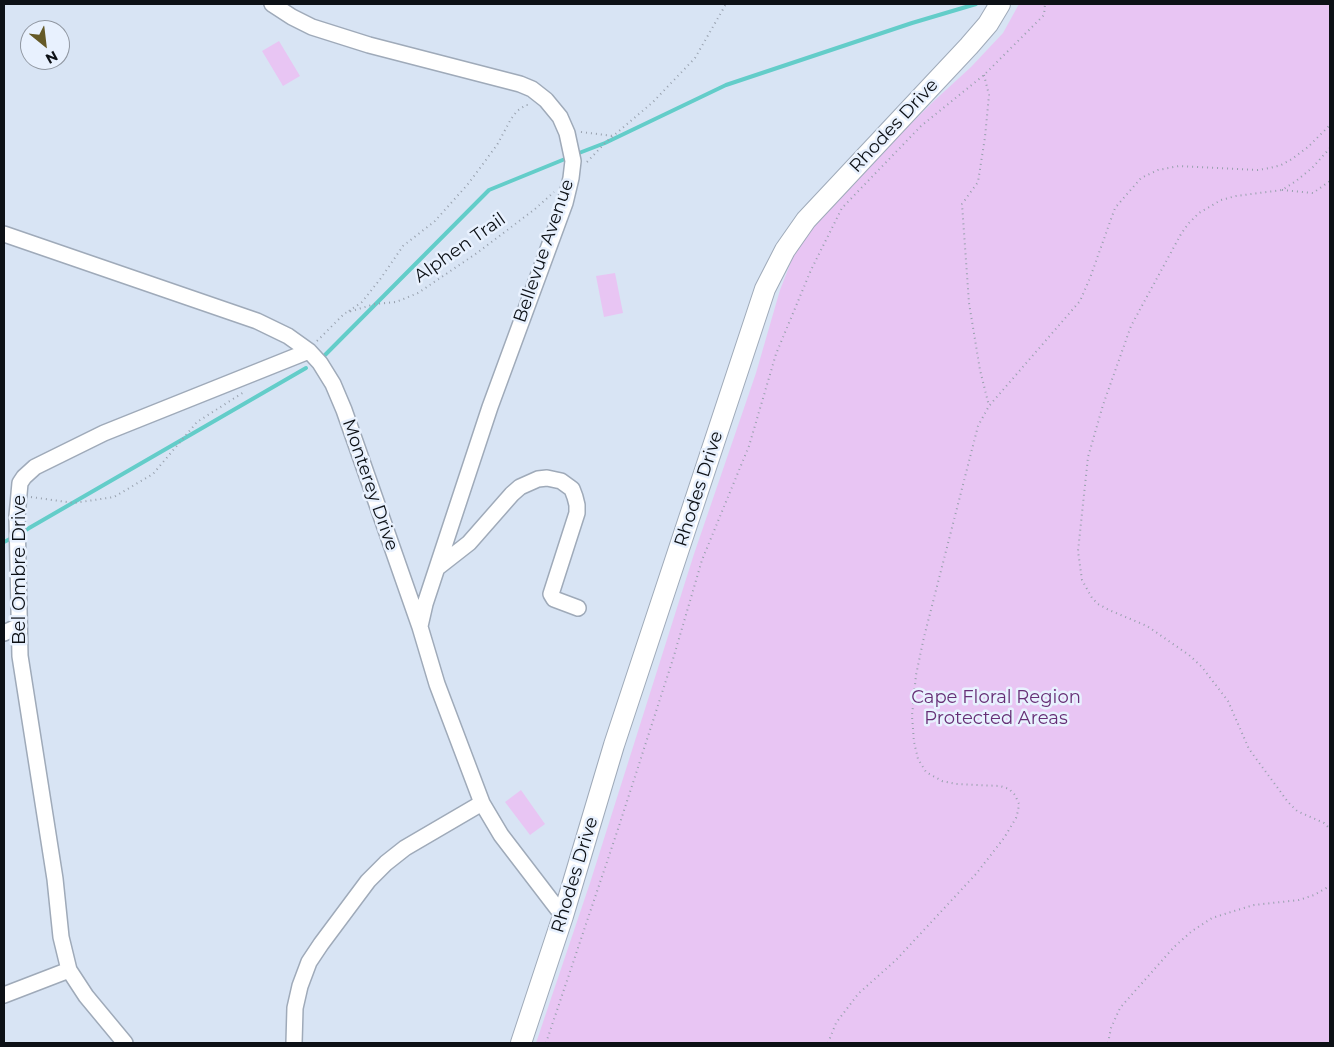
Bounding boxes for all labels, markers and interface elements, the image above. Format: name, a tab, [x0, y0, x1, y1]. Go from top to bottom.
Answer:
north arrow	[20, 20, 70, 70]
text: N	[42, 47, 61, 68]
street label: Rhodes Drive	[845, 75, 943, 177]
street label: Bellevue Avenue	[509, 176, 579, 326]
street label: Alphen Trail	[410, 209, 510, 287]
street label: Monterey Drive	[337, 416, 403, 554]
street label: Rhodes Drive	[670, 429, 728, 549]
street label: Bel Ombre Drive	[9, 495, 31, 645]
park label: Cape Floral Region Protected Areas	[911, 687, 1081, 730]
street label: Rhodes Drive	[547, 814, 603, 936]

